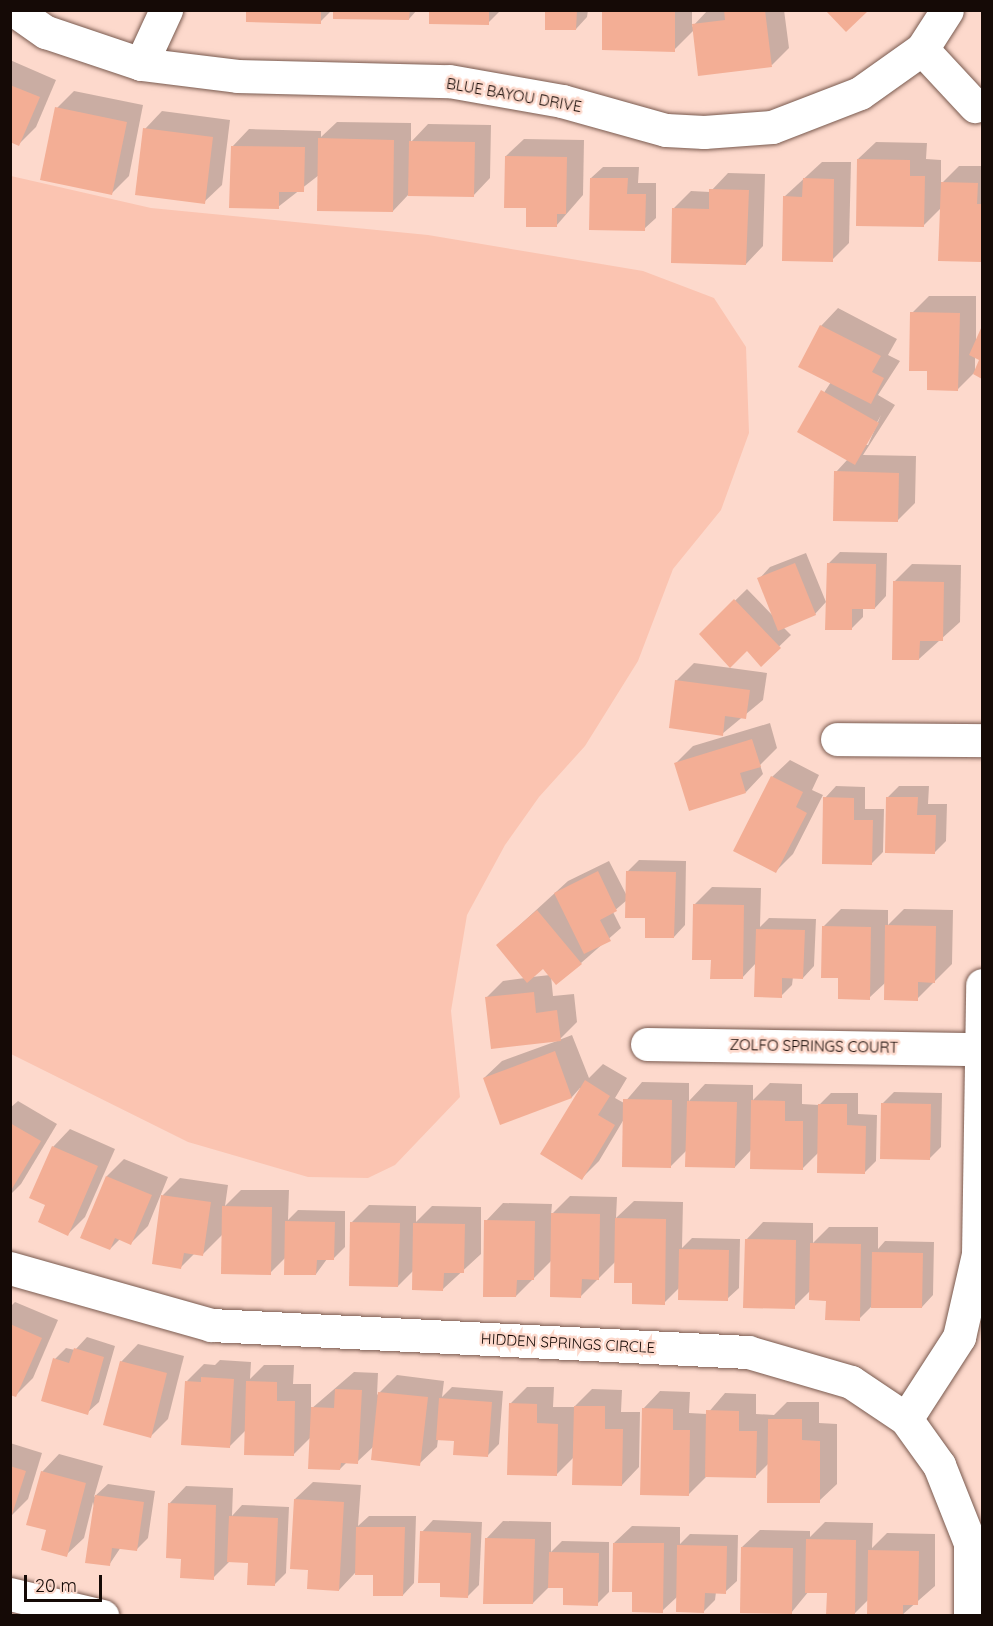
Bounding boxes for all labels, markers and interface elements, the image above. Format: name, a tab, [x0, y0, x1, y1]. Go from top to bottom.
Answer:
street label: BLUE BAYOU DRIVE	[445, 74, 583, 116]
street label: ZOLFO SPRINGS COURT	[729, 1036, 899, 1056]
street label: HIDDEN SPRINGS CIRCLE	[480, 1329, 656, 1357]
scale bar	[27, 1563, 105, 1601]
text: 20 m	[35, 1574, 77, 1597]

